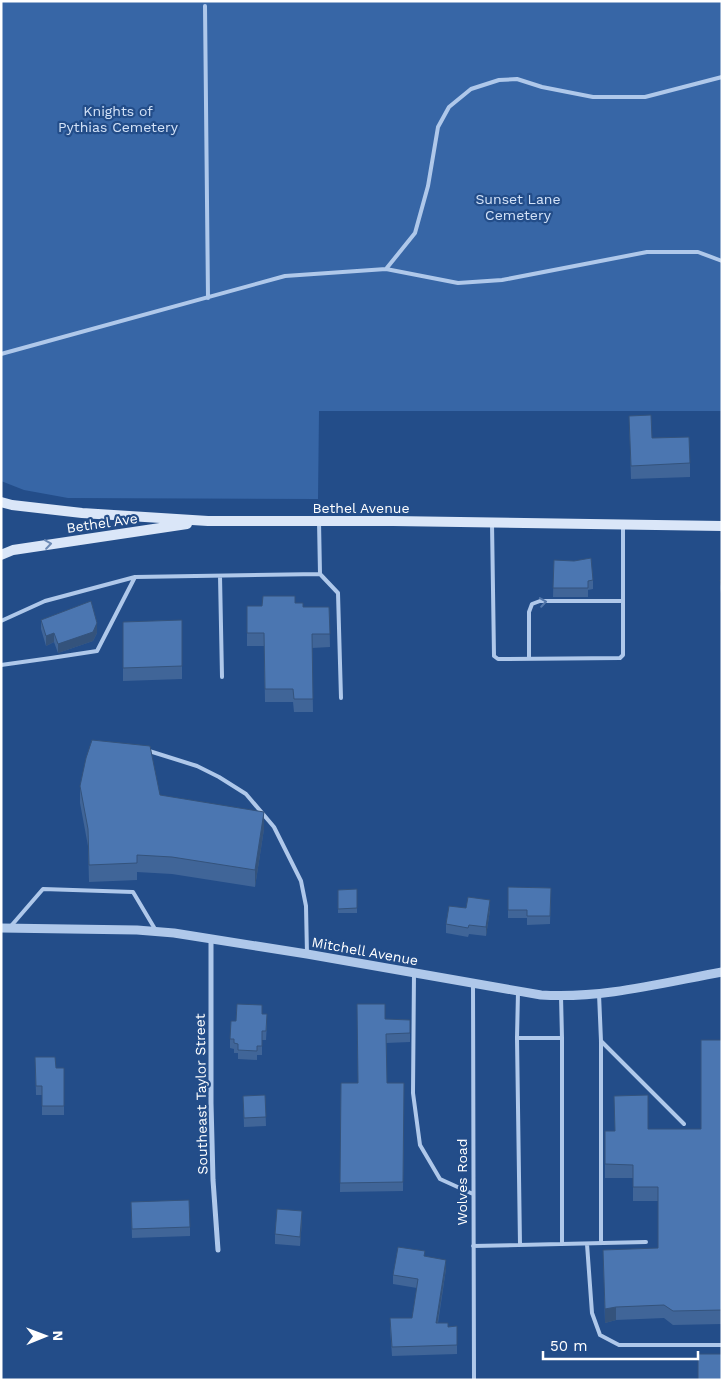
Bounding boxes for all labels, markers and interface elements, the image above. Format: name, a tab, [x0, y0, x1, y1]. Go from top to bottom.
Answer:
park label: Knights of Pythias Cemetery	[58, 103, 179, 135]
park label: Sunset Lane Cemetery	[475, 191, 561, 223]
street label: Bethel Avenue	[312, 500, 410, 516]
street label: Bethel Ave	[65, 510, 139, 536]
one-way arrow	[44, 540, 53, 550]
one-way arrow	[539, 597, 547, 608]
street label: Mitchell Avenue	[310, 934, 420, 968]
street label: Southeast Taylor Street	[192, 1013, 210, 1175]
street label: Wolves Road	[454, 1138, 470, 1226]
north arrow	[20, 1311, 70, 1361]
scale bar	[543, 1328, 698, 1360]
text: N	[50, 1330, 66, 1341]
text: 50 m	[550, 1337, 587, 1355]

